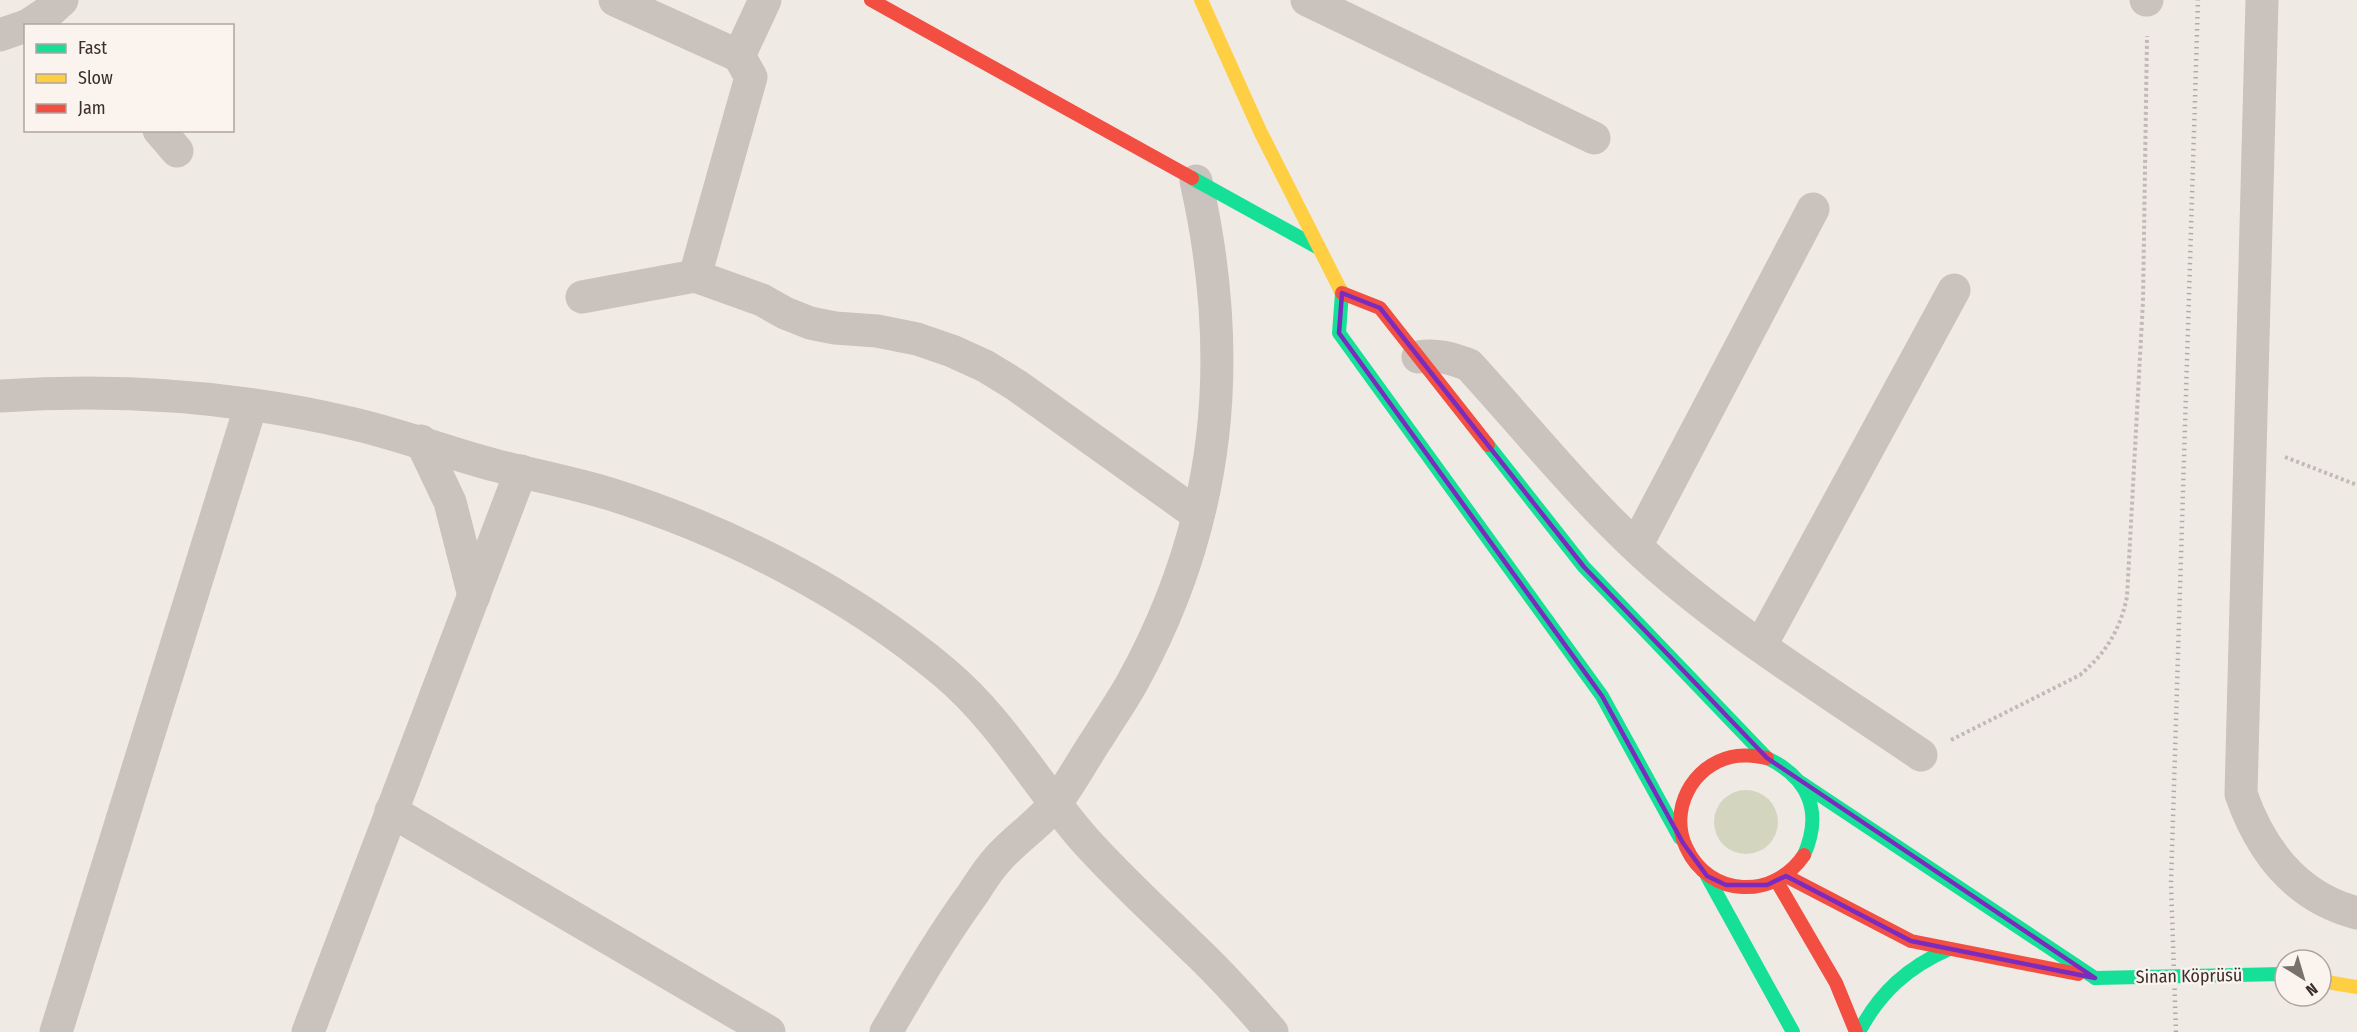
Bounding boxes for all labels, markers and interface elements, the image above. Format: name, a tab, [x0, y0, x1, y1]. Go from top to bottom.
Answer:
legend	[24, 24, 234, 132]
text: Fast	[78, 37, 107, 59]
text: Slow	[78, 67, 113, 89]
text: Jam	[78, 97, 106, 119]
north arrow	[2273, 948, 2333, 1008]
street label: Sinan Köprüsü	[2136, 964, 2242, 988]
text: N	[2302, 979, 2321, 1000]

